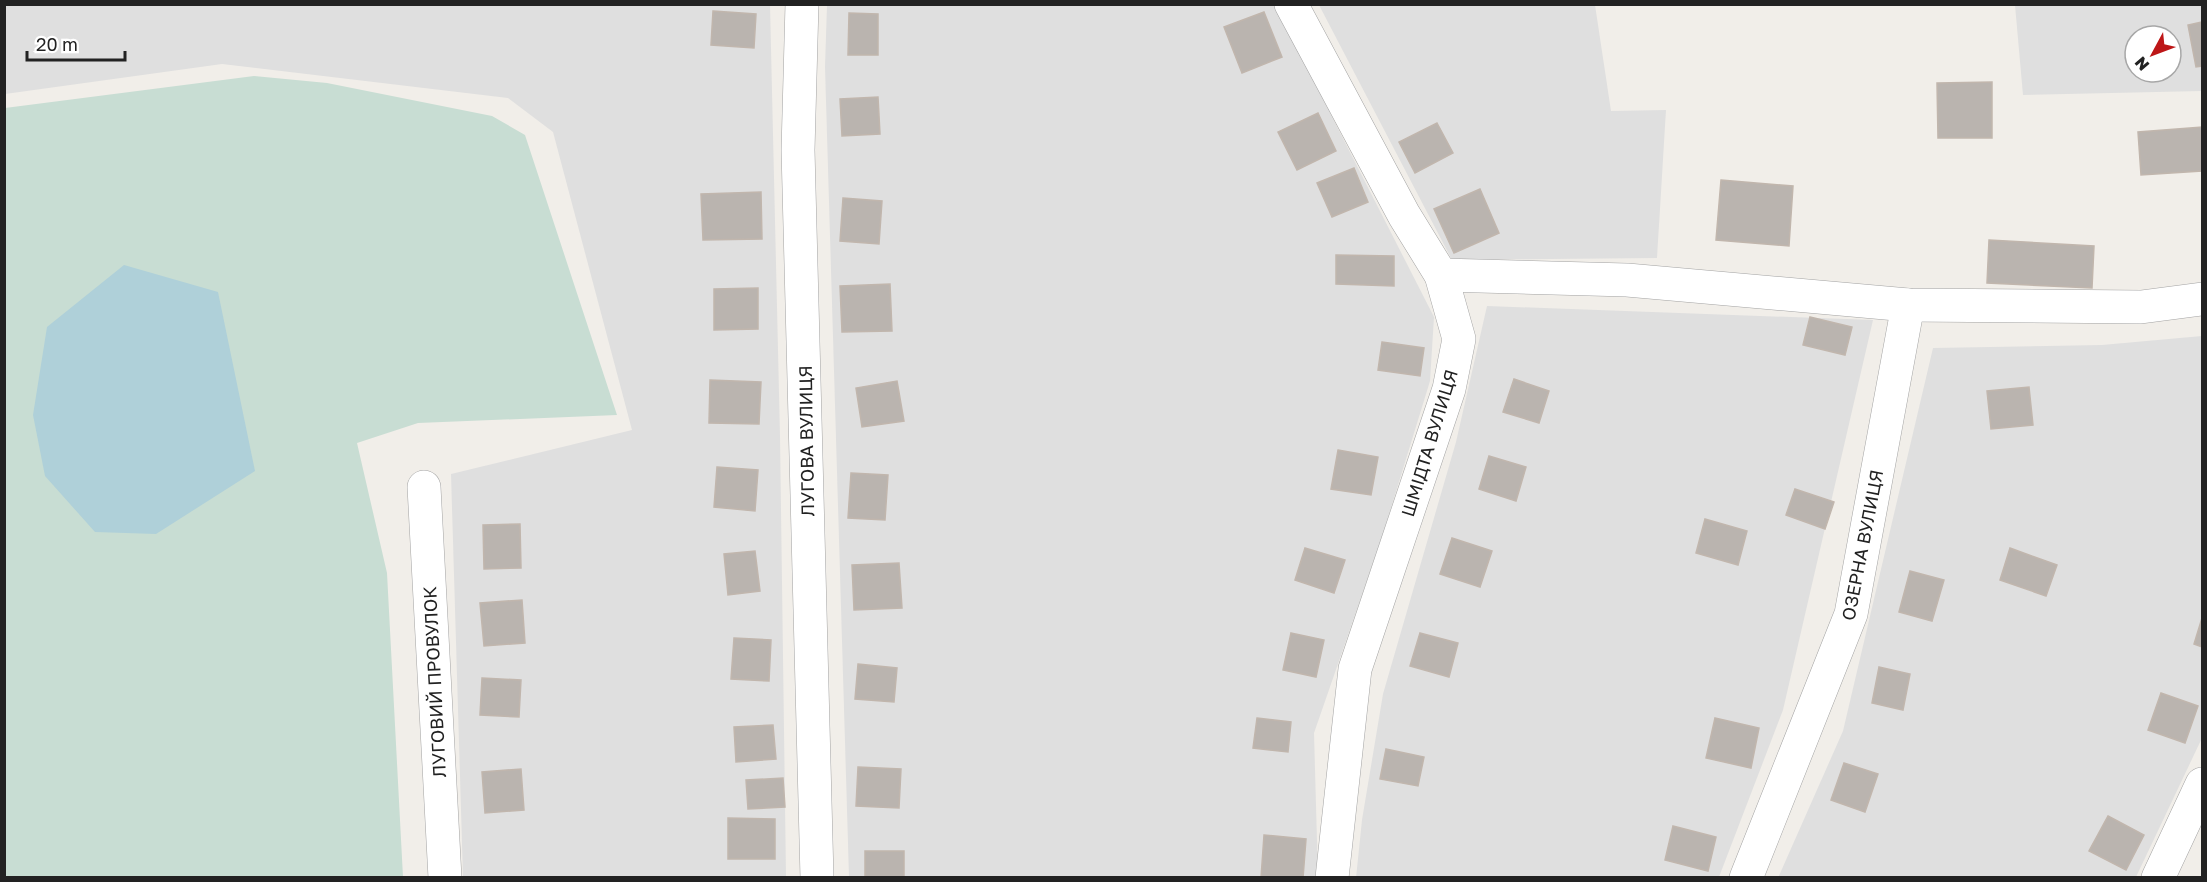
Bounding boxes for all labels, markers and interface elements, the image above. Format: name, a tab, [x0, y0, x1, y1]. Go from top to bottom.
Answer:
scale bar	[27, 24, 124, 62]
north arrow	[2123, 24, 2183, 84]
text: 20 m	[36, 33, 78, 55]
text: N	[2130, 53, 2153, 75]
street label: ЛУГОВА ВУЛИЦЯ	[794, 365, 818, 517]
street label: ШМІДТА ВУЛИЦЯ	[1396, 367, 1462, 519]
street label: ОЗЕРНА ВУЛИЦЯ	[1837, 468, 1887, 622]
street label: ЛУГОВИЙ ПРОВУЛОК	[418, 585, 450, 778]

